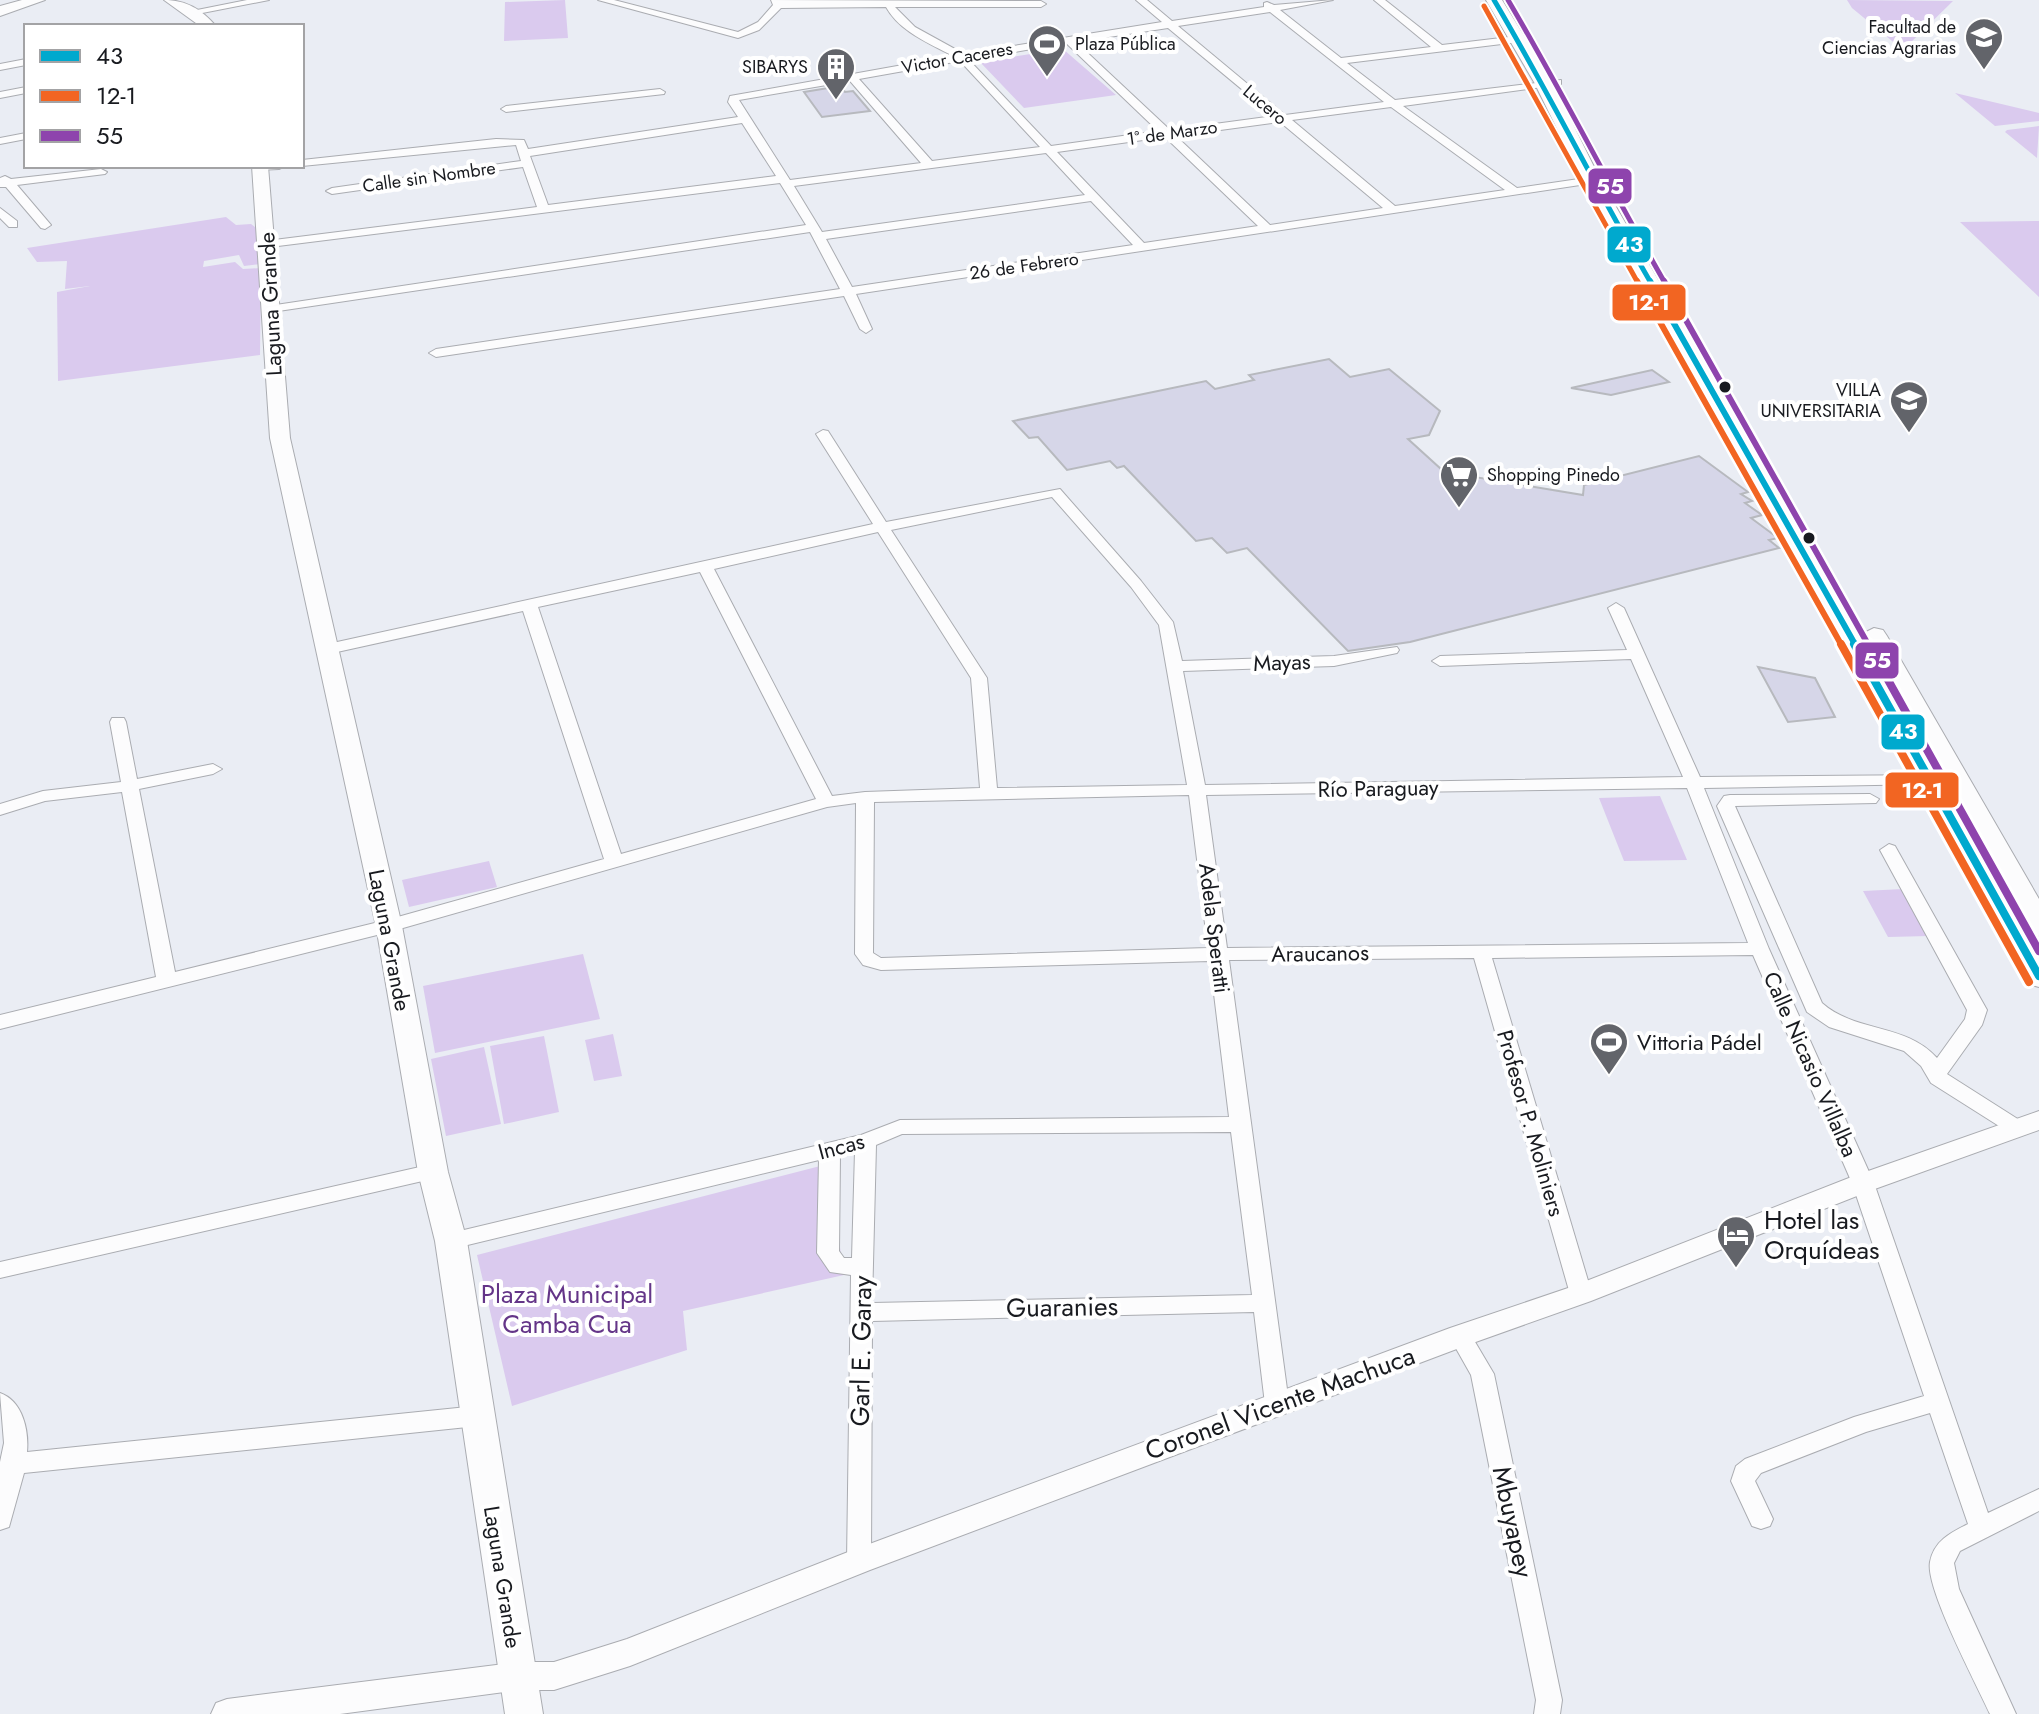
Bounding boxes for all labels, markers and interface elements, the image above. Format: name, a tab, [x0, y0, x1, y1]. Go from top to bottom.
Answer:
place label: Facultad de Ciencias Agrarias	[1822, 14, 1956, 61]
school or university icon: Facultad de Ciencias Agrarias	[1963, 16, 2005, 71]
sports icon: Plaza Pública	[1026, 23, 1068, 78]
legend	[24, 24, 304, 168]
place label: Plaza Pública	[1075, 31, 1176, 57]
street label: Victor Caceres	[900, 35, 1014, 81]
text: 43	[96, 38, 123, 73]
building icon: SIBARYS	[815, 46, 857, 101]
place label: SIBARYS	[742, 54, 808, 80]
text: 12-1	[96, 78, 136, 113]
street label: Lucero	[1237, 79, 1293, 131]
street label: 1° de Marzo	[1125, 114, 1219, 152]
text: 55	[96, 118, 123, 153]
street label: Calle sin Nombre	[361, 155, 497, 199]
line badge: 55	[1587, 167, 1633, 205]
text: 55	[1596, 170, 1624, 202]
line badge: 43	[1606, 225, 1652, 264]
text: 43	[1614, 228, 1644, 260]
street label: Laguna Grande	[250, 231, 290, 377]
street label: 26 de Febrero	[968, 245, 1080, 287]
line badge: 12-1	[1611, 283, 1687, 322]
text: 12-1	[1628, 286, 1670, 318]
place label: VILLA UNIVERSITARIA	[1760, 377, 1881, 424]
unlabelled marker	[1717, 379, 1733, 395]
school or university icon: VILLA UNIVERSITARIA	[1888, 379, 1930, 434]
supermarket icon: Shopping Pinedo	[1438, 454, 1480, 509]
place label: Shopping Pinedo	[1487, 462, 1620, 488]
unlabelled marker	[1801, 530, 1817, 546]
line badge: 55	[1854, 641, 1900, 680]
text: 55	[1863, 644, 1891, 676]
street label: Mayas	[1253, 645, 1311, 679]
line badge: 43	[1880, 713, 1926, 751]
text: 43	[1888, 715, 1918, 747]
street label: Río Paraguay	[1317, 771, 1439, 805]
line badge: 12-1	[1884, 771, 1960, 809]
text: 12-1	[1901, 774, 1943, 806]
street label: Adela Speratti	[1191, 861, 1239, 995]
street label: Laguna Grande	[361, 866, 419, 1014]
street label: Araucanos	[1271, 936, 1369, 970]
street label: Calle Nicasio Villalba	[1756, 966, 1866, 1162]
sports icon: Vittoria Pádel	[1588, 1021, 1630, 1076]
street label: Profesor P. Moliniers	[1489, 1026, 1573, 1220]
place label: Vittoria Pádel	[1637, 1026, 1762, 1058]
street label: Incas	[814, 1124, 868, 1168]
place label: Hotel las Orquídeas	[1764, 1201, 1880, 1269]
hotel icon: Hotel las Orquídeas	[1715, 1214, 1757, 1269]
park label: Plaza Municipal Camba Cua	[481, 1275, 653, 1343]
street label: Garl E. Garay	[841, 1275, 881, 1427]
street label: Guaranies	[1006, 1287, 1118, 1327]
street label: Coronel Vicente Machuca	[1140, 1336, 1420, 1470]
street label: Mbuyapey	[1483, 1463, 1543, 1582]
street label: Laguna Grande	[476, 1503, 530, 1651]

